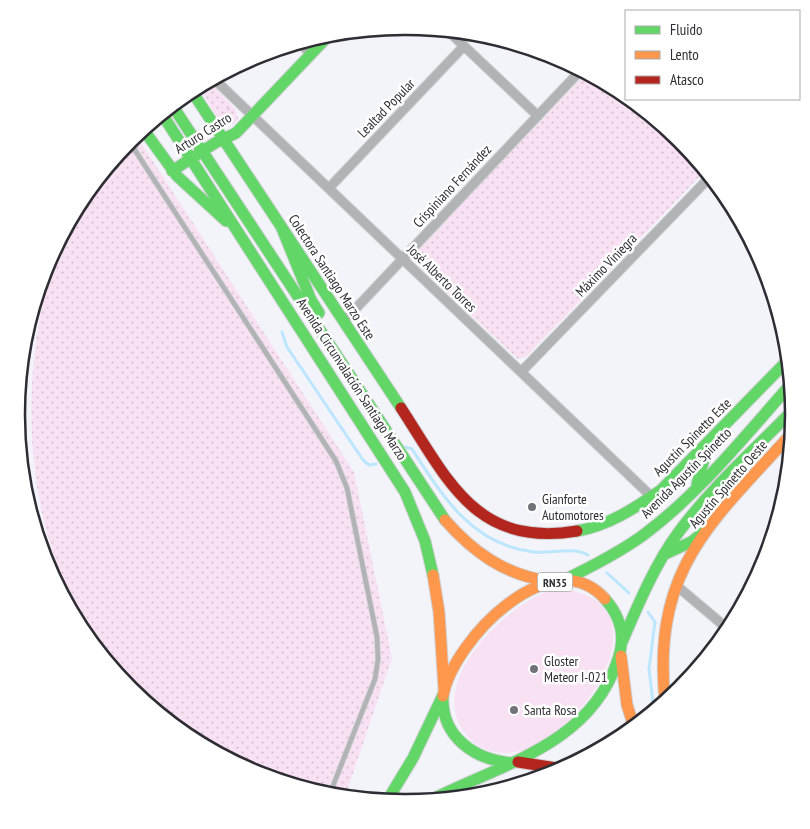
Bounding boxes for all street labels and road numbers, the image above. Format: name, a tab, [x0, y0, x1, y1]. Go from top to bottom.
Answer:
street label: Lealtad Popular	[353, 75, 419, 141]
street label: Arturo Castro	[171, 108, 235, 158]
street label: Crispiniano Fernández	[409, 141, 495, 231]
street label: Colectora Santiago Marzo Este	[285, 211, 379, 343]
street label: Máximo Viniegra	[571, 230, 641, 300]
street label: José Alberto Torres	[403, 240, 481, 316]
street label: Avenida Circunvalación Santiago Marzo	[293, 295, 411, 463]
street label: Agustín Spinetto Este	[649, 394, 735, 480]
street label: Avenida Agustín Spinetto	[637, 424, 735, 522]
street label: Agustín Spinetto Oeste	[685, 436, 771, 532]
road number: RN35	[538, 572, 572, 592]

